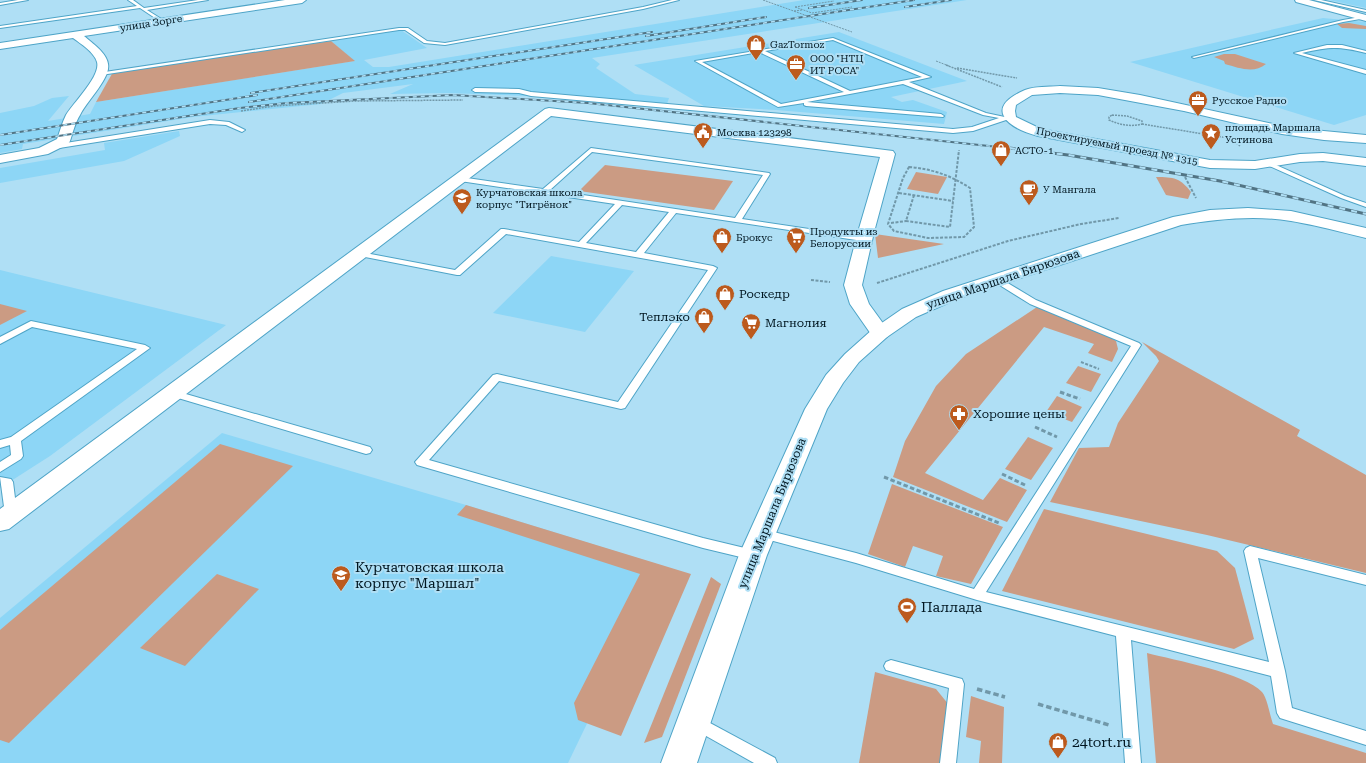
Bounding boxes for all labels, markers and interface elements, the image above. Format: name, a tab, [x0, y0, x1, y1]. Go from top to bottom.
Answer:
street label: улица Зорге	[119, 13, 183, 33]
shop icon: GazTormoz	[745, 33, 767, 61]
place label: GazTormoz	[770, 39, 825, 50]
office icon: ООО "НТЦ ИТ РОСА"	[785, 53, 807, 81]
place label: ООО "НТЦ ИТ РОСА"	[810, 53, 863, 76]
office icon: Русское Радио	[1187, 89, 1209, 117]
place label: Русское Радио	[1212, 95, 1287, 106]
public building icon: Москва 123298	[692, 121, 714, 149]
place icon: площадь Маршала Устинова	[1200, 122, 1222, 150]
place label: площадь Маршала Устинова	[1225, 122, 1321, 145]
street label: Проектируемый проезд № 1315	[1035, 125, 1199, 167]
place label: Москва 123298	[717, 127, 792, 138]
shop icon: АСТО-1	[990, 139, 1012, 167]
place label: АСТО-1	[1015, 145, 1054, 156]
cafe icon: У Мангала	[1018, 178, 1040, 206]
place label: У Мангала	[1043, 184, 1097, 195]
school or university icon: Курчатовская школа корпус "Тигрёнок"	[451, 187, 473, 215]
place label: Курчатовская школа корпус "Тигрёнок"	[476, 187, 583, 210]
shop icon: Брокус	[711, 226, 733, 254]
supermarket icon: Продукты из Белоруссии	[785, 226, 807, 254]
place label: Продукты из Белоруссии	[810, 226, 878, 249]
place label: Брокус	[736, 232, 773, 243]
street label: улица Маршала Бирюзова	[925, 246, 1082, 312]
shop icon: Роскедр	[714, 283, 736, 311]
place label: Роскедр	[739, 287, 790, 301]
shop icon: Теплэко	[693, 306, 715, 334]
place label: Теплэко	[639, 310, 690, 324]
supermarket icon: Магнолия	[740, 312, 762, 340]
place label: Магнолия	[765, 316, 827, 330]
pharmacy icon: Хорошие цены	[948, 403, 970, 431]
place label: Хорошие цены	[973, 407, 1065, 421]
street label: улица Маршала Бирюзова	[735, 435, 809, 590]
place label: Курчатовская школа корпус "Маршал"	[355, 559, 504, 591]
school or university icon: Курчатовская школа корпус "Маршал"	[330, 564, 352, 592]
sports icon: Паллада	[896, 596, 918, 624]
place label: Паллада	[921, 599, 983, 615]
shop icon: 24tort.ru	[1047, 731, 1069, 759]
place label: 24tort.ru	[1072, 734, 1131, 750]

